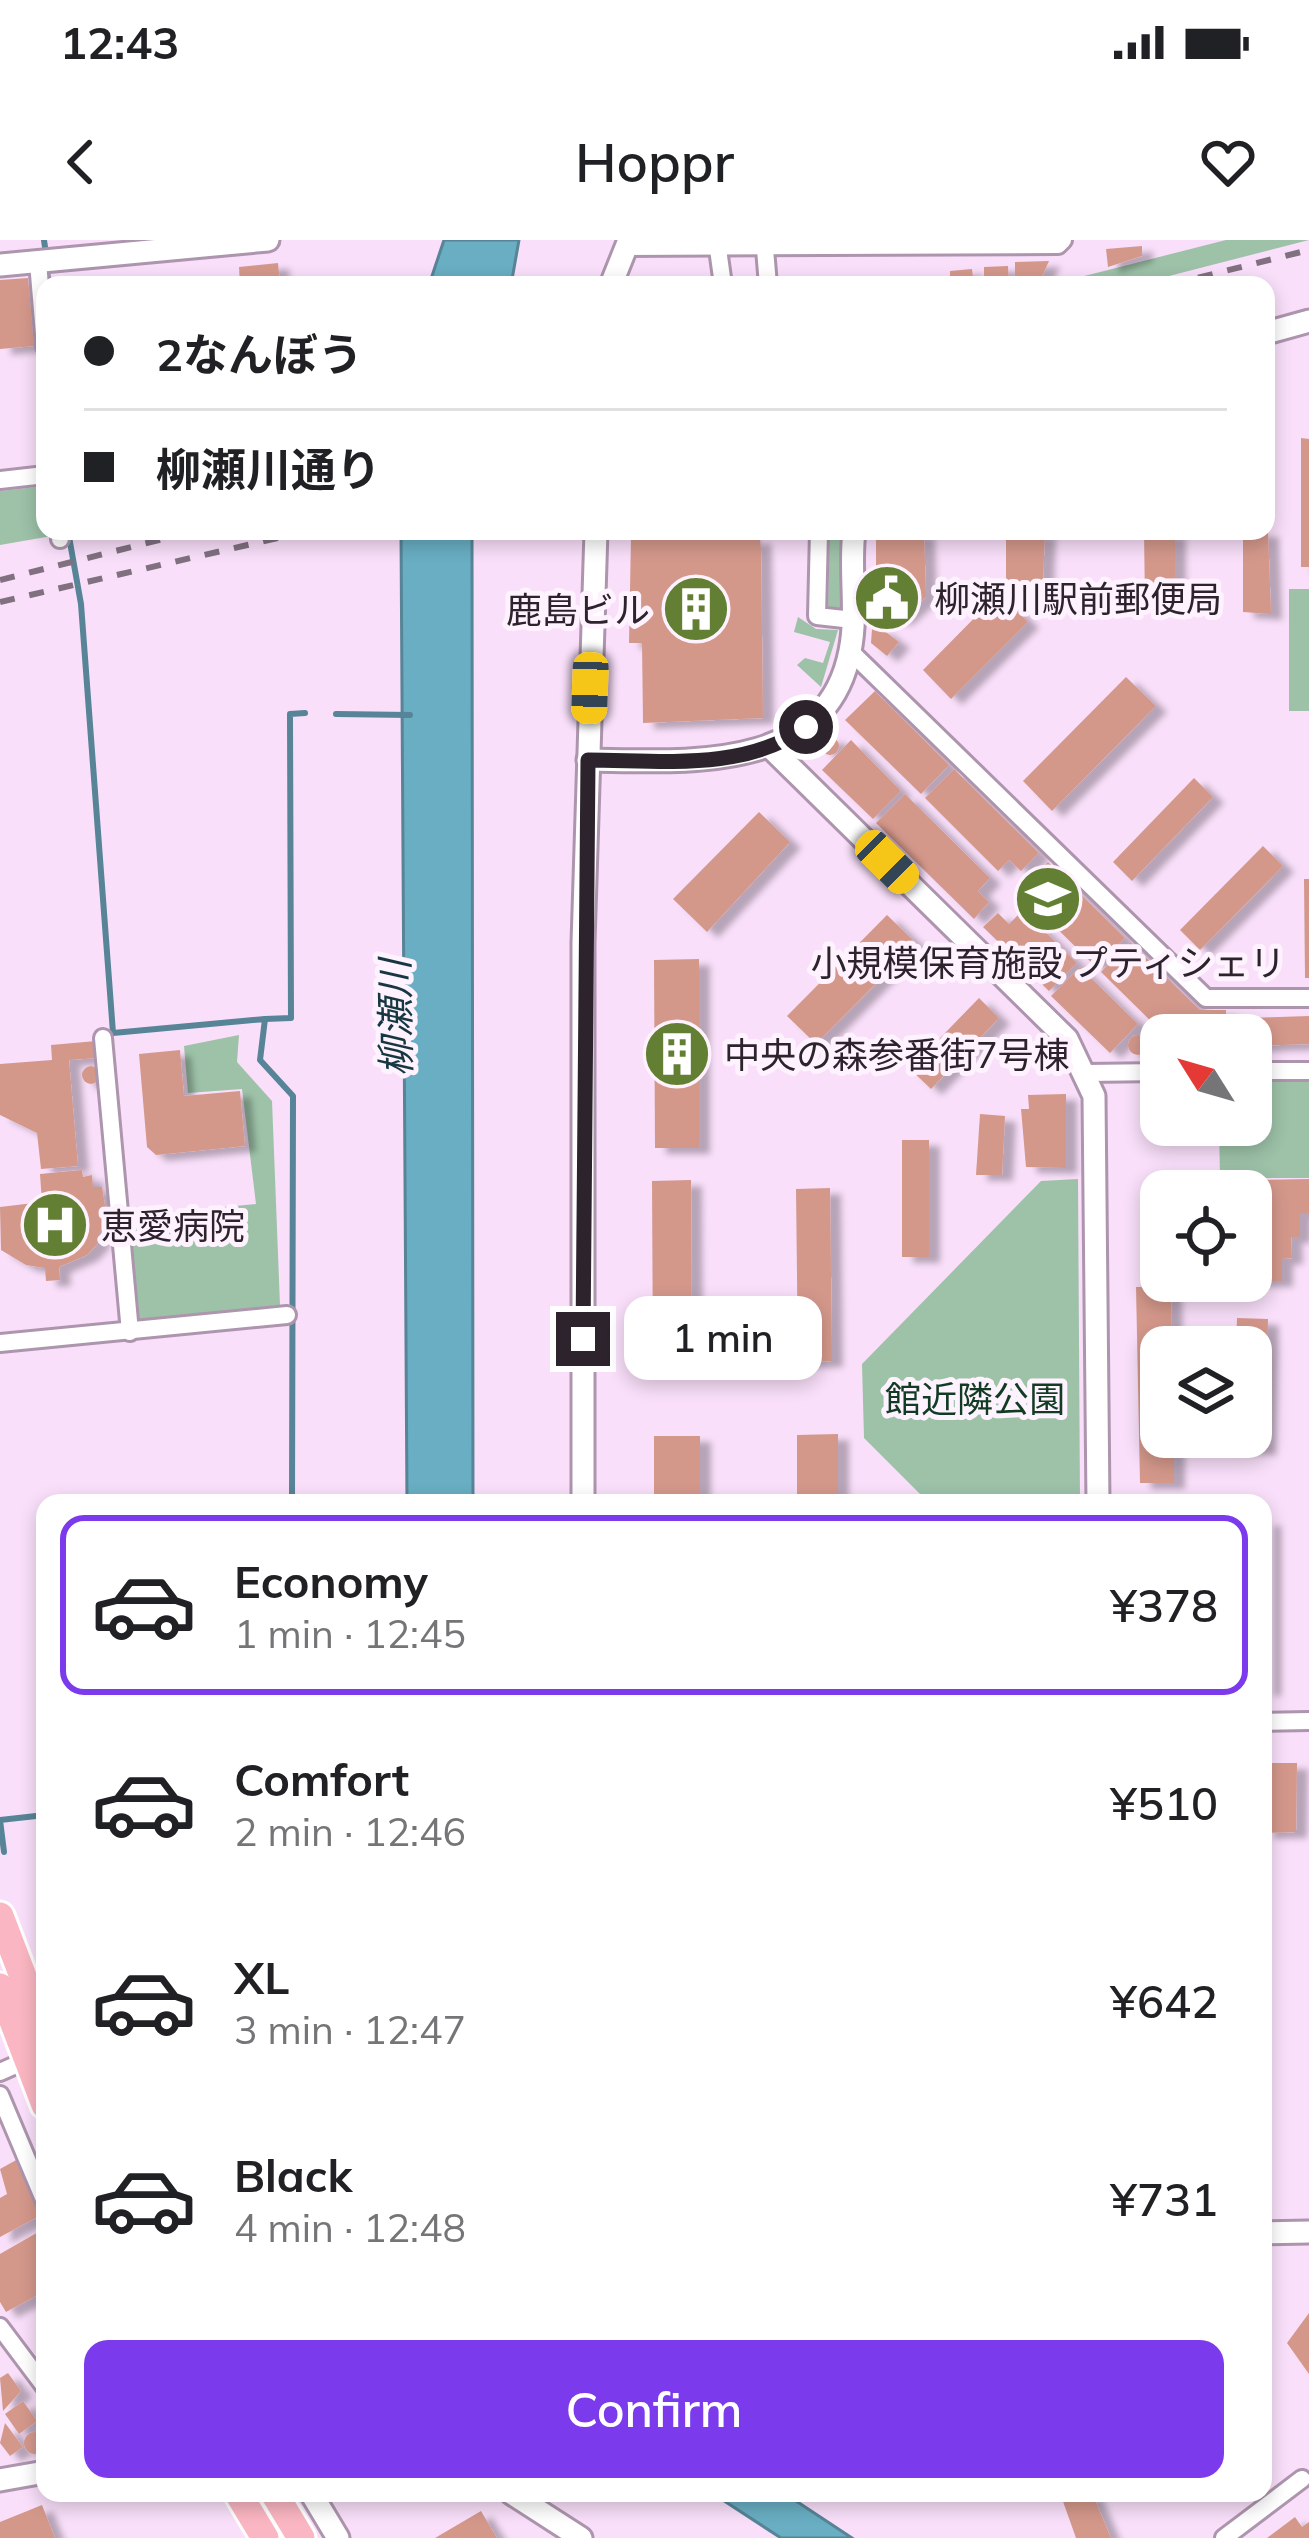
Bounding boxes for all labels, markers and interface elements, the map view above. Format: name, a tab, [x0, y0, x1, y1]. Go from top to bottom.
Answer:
text: 12:43	[60, 14, 179, 70]
text: Hoppr	[575, 128, 734, 196]
icon: back	[48, 129, 114, 195]
icon: heart	[1195, 129, 1261, 195]
text: 2なんぼう	[156, 326, 363, 382]
text: 柳瀬川通り	[156, 441, 381, 497]
public building icon: 柳瀬川駅前郵便局	[852, 563, 922, 633]
building icon: 鹿島ビル	[661, 574, 731, 644]
place label: 柳瀬川駅前郵便局	[934, 576, 1222, 621]
place label: 鹿島ビル	[506, 587, 650, 632]
car	[571, 651, 609, 725]
route start	[779, 700, 833, 754]
car	[849, 824, 925, 900]
school or university icon: 小規模保育施設 プティシェリ	[1013, 864, 1083, 934]
place label: 小規模保育施設 プティシェリ	[810, 940, 1286, 985]
water label: 柳瀬川	[369, 955, 421, 1077]
north arrow	[1140, 1014, 1272, 1146]
map controls	[1140, 1014, 1272, 1458]
building icon: 中央の森参番街7号棟	[642, 1019, 712, 1089]
place label: 中央の森参番街7号棟	[724, 1032, 1070, 1077]
button: locate	[1140, 1170, 1272, 1302]
hospital icon: 恵愛病院	[20, 1190, 90, 1260]
place label: 恵愛病院	[101, 1203, 245, 1248]
callout: 1 min	[625, 1297, 823, 1381]
route end	[556, 1312, 610, 1366]
text: 1 min	[672, 1313, 774, 1362]
button: layers	[1140, 1326, 1272, 1458]
park label: 館近隣公園	[885, 1376, 1065, 1421]
icon: car	[90, 1551, 198, 1659]
text: Economy	[234, 1553, 428, 1609]
text: ¥378	[1110, 1577, 1218, 1633]
text: 1 min · 12:45	[234, 1609, 466, 1658]
icon: car	[90, 1749, 198, 1857]
text: Comfort	[234, 1751, 409, 1807]
text: ¥510	[1110, 1775, 1218, 1831]
text: 2 min · 12:46	[234, 1807, 466, 1856]
icon: car	[90, 1947, 198, 2055]
text: XL	[234, 1949, 289, 2005]
text: ¥642	[1110, 1973, 1218, 2029]
text: 3 min · 12:47	[234, 2005, 466, 2054]
icon: car	[90, 2145, 198, 2253]
text: Black	[234, 2147, 352, 2203]
text: ¥731	[1110, 2171, 1218, 2227]
text: 4 min · 12:48	[234, 2203, 466, 2252]
button: Confirm	[84, 2340, 1224, 2478]

